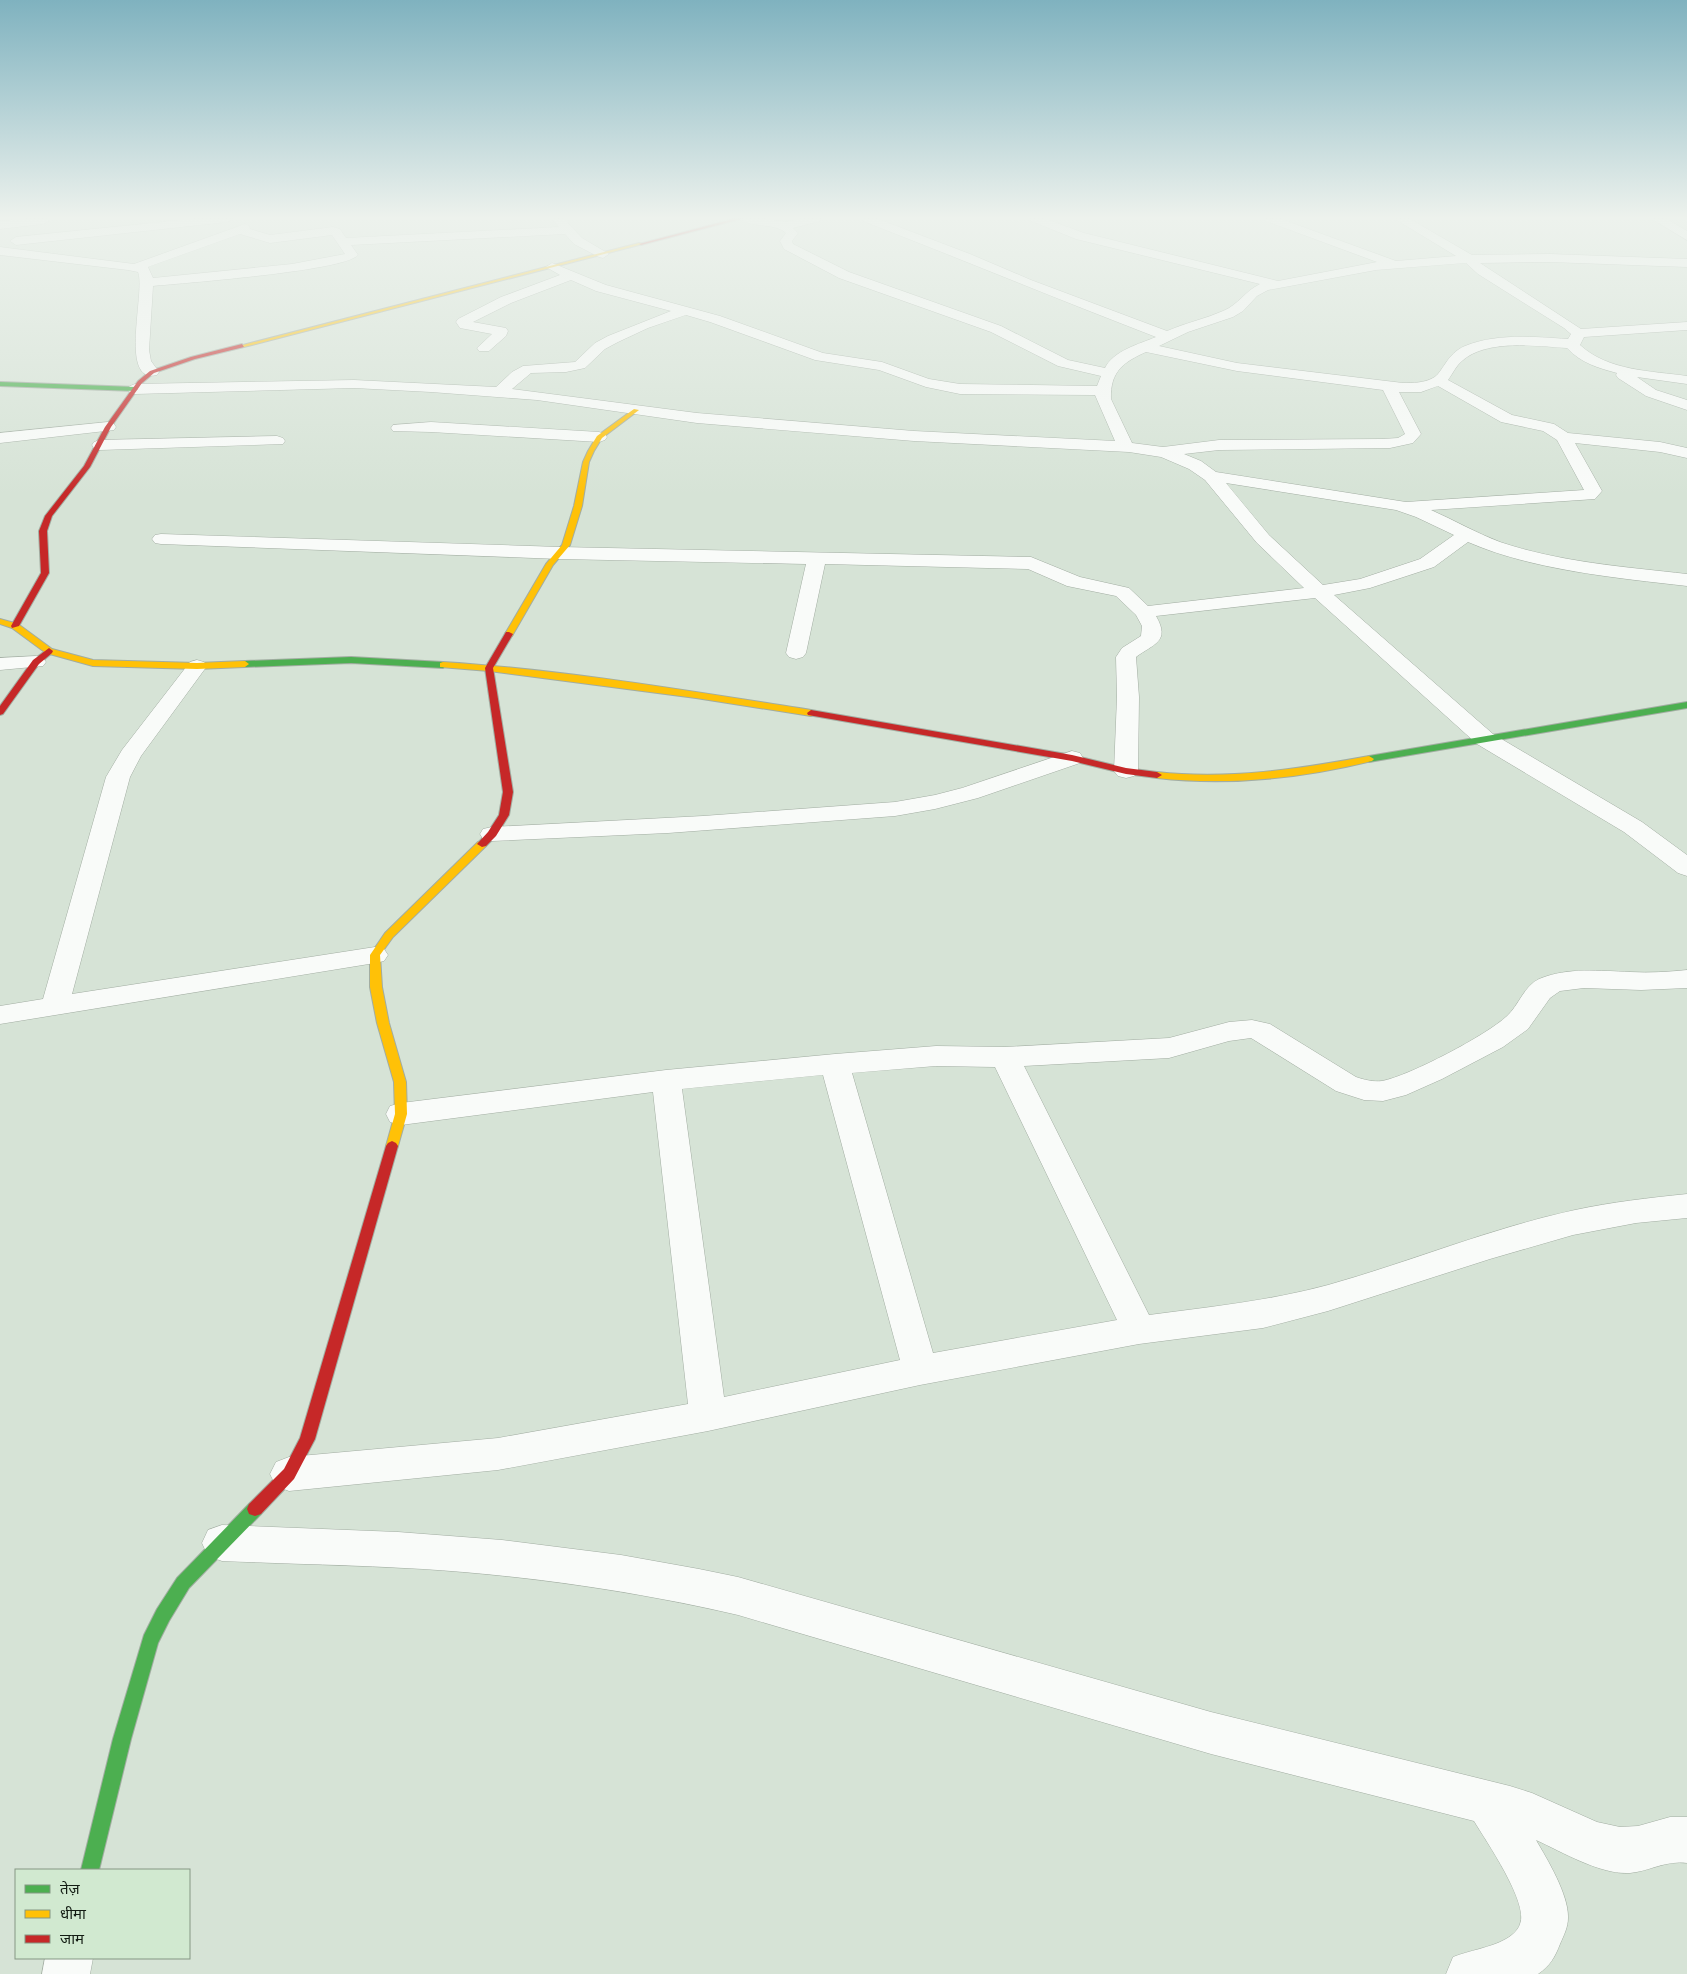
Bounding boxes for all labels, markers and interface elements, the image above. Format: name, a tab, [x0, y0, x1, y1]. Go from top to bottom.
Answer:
legend	[15, 1869, 190, 1959]
text: तेज़	[60, 1877, 81, 1900]
text: धीमा	[60, 1902, 87, 1925]
text: जाम	[60, 1927, 85, 1950]

